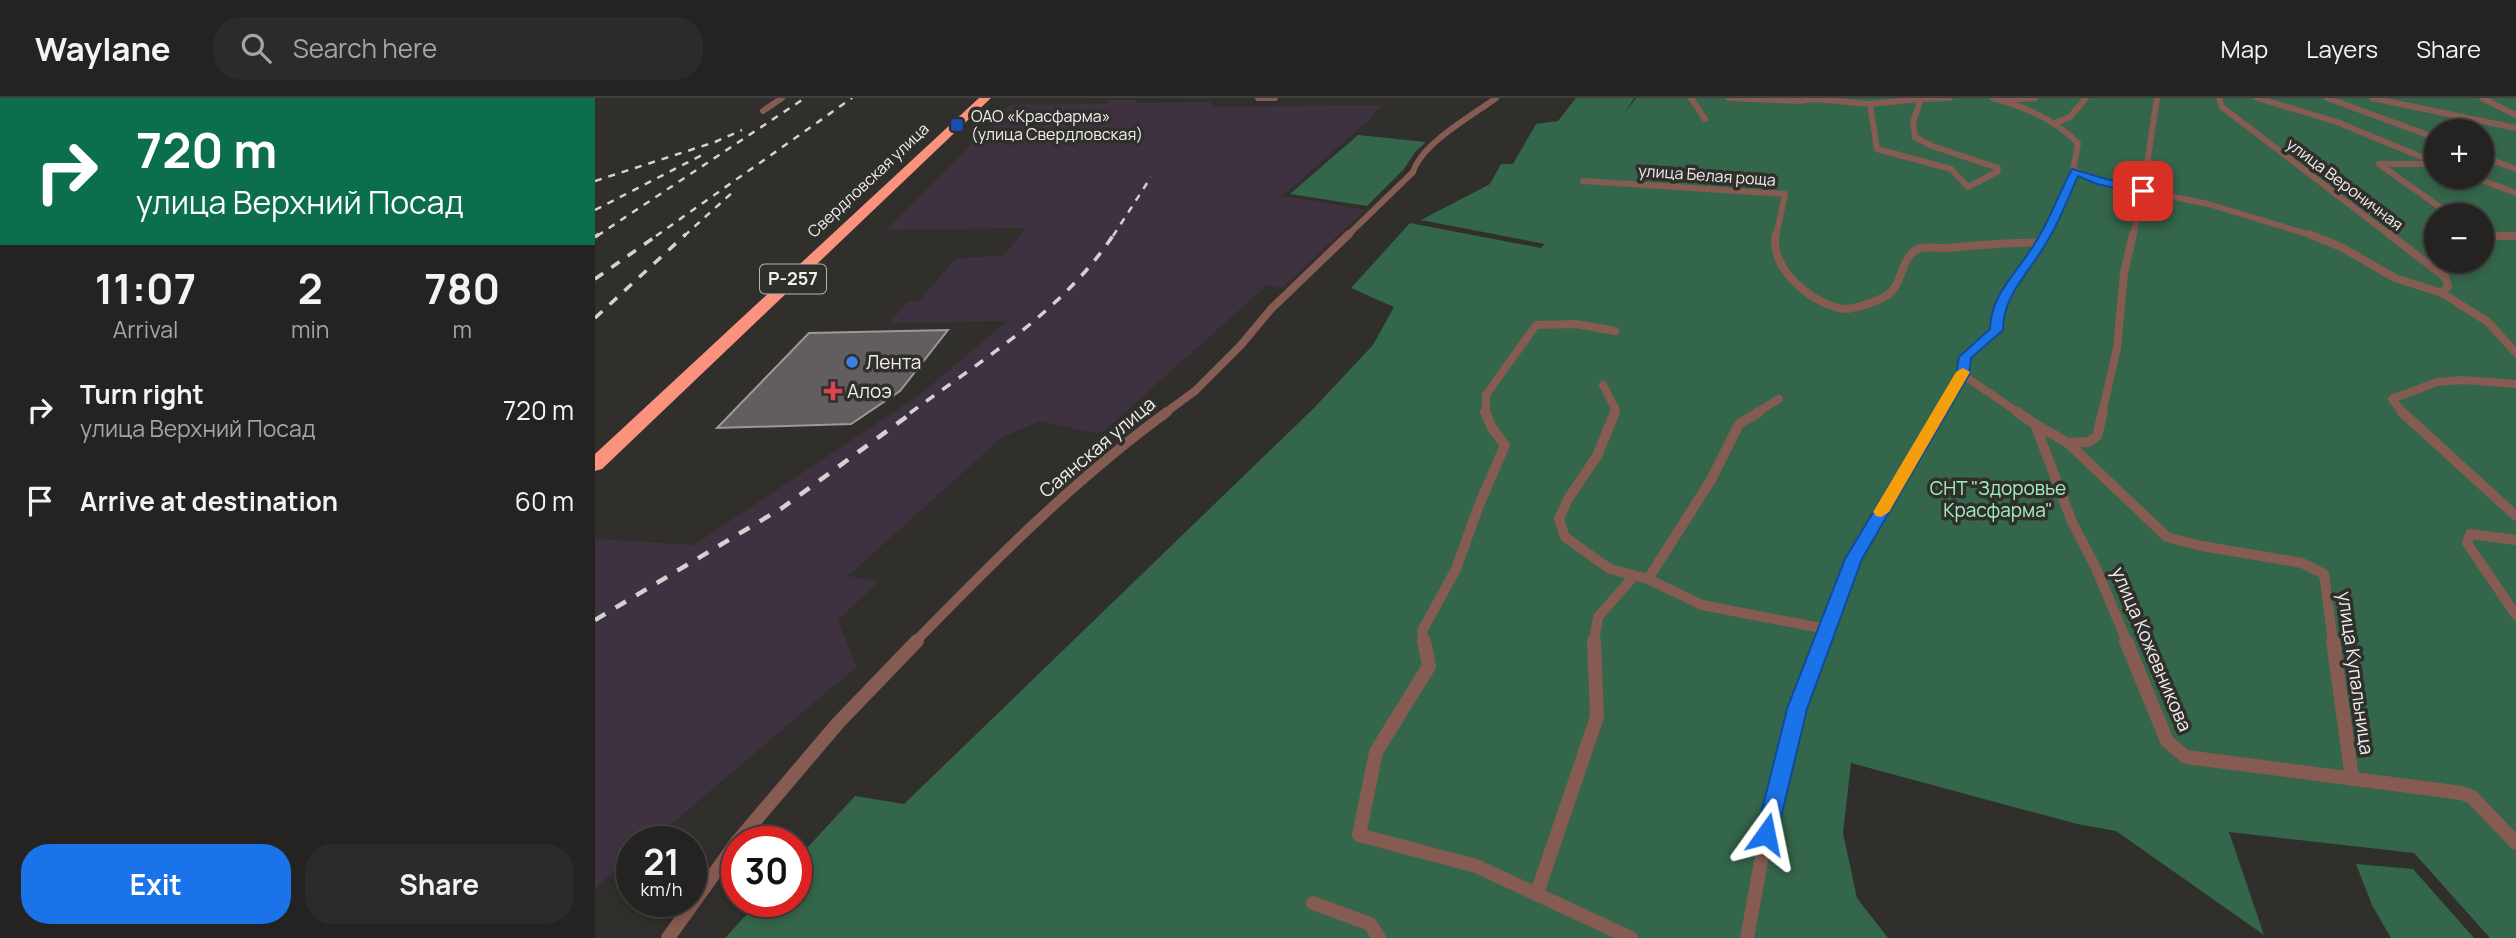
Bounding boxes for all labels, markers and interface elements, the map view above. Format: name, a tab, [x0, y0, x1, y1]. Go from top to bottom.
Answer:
search box	[213, 17, 703, 80]
text: Waylane	[35, 26, 171, 71]
icon: search	[237, 29, 275, 67]
text: Search here	[293, 30, 437, 66]
text: Map	[2221, 32, 2268, 65]
text: Layers	[2306, 32, 2378, 65]
text: Share	[2416, 32, 2481, 65]
place label: ОАО «Красфарма» (улица Свердловская)	[971, 105, 1143, 145]
text: 720 m	[136, 116, 277, 183]
marker: ОАО «Красфарма» (улица Свердловская)	[949, 117, 965, 133]
street label: Свердловская улица	[803, 118, 933, 242]
map controls	[2424, 119, 2494, 273]
button: +	[2424, 119, 2494, 189]
icon: right	[21, 126, 112, 217]
street label: улица Вероничная	[2282, 133, 2408, 235]
street label: улица Белая роща	[1638, 159, 1776, 191]
pin	[2113, 161, 2173, 221]
icon: arrive	[2124, 172, 2162, 210]
text: улица Верхний Посад	[136, 180, 464, 224]
button: −	[2424, 203, 2494, 273]
text: 11:07	[95, 259, 196, 317]
text: 2	[298, 259, 323, 317]
text: 780	[424, 259, 500, 317]
road number: Р-257	[760, 264, 826, 294]
text: Arrival	[113, 313, 178, 345]
text: min	[291, 313, 330, 345]
text: m	[452, 313, 472, 345]
place label: Лента	[866, 349, 921, 375]
marker: Лента	[844, 354, 860, 370]
text: Turn right	[80, 376, 204, 412]
place label: Алоэ	[847, 378, 892, 404]
marker: Алоэ	[825, 383, 841, 399]
icon: right	[21, 391, 59, 429]
street label: Саянская улица	[1033, 391, 1161, 503]
text: 720 m	[503, 392, 574, 428]
text: улица Верхний Посад	[80, 412, 315, 444]
park label: СНТ "Здоровье Красфарма"	[1930, 475, 2066, 523]
icon: arrive	[21, 482, 59, 520]
text: Arrive at destination	[80, 483, 338, 519]
text: 60 m	[515, 483, 574, 519]
street label: улица Кожевникова	[2106, 563, 2198, 735]
street label: улица Купальница	[2332, 590, 2380, 756]
position arrow	[1729, 797, 1803, 871]
speed limit sign: 30	[721, 826, 812, 917]
text: 21	[643, 838, 680, 886]
button: Exit	[21, 844, 291, 924]
button: Share	[305, 844, 574, 924]
text: km/h	[641, 877, 682, 901]

